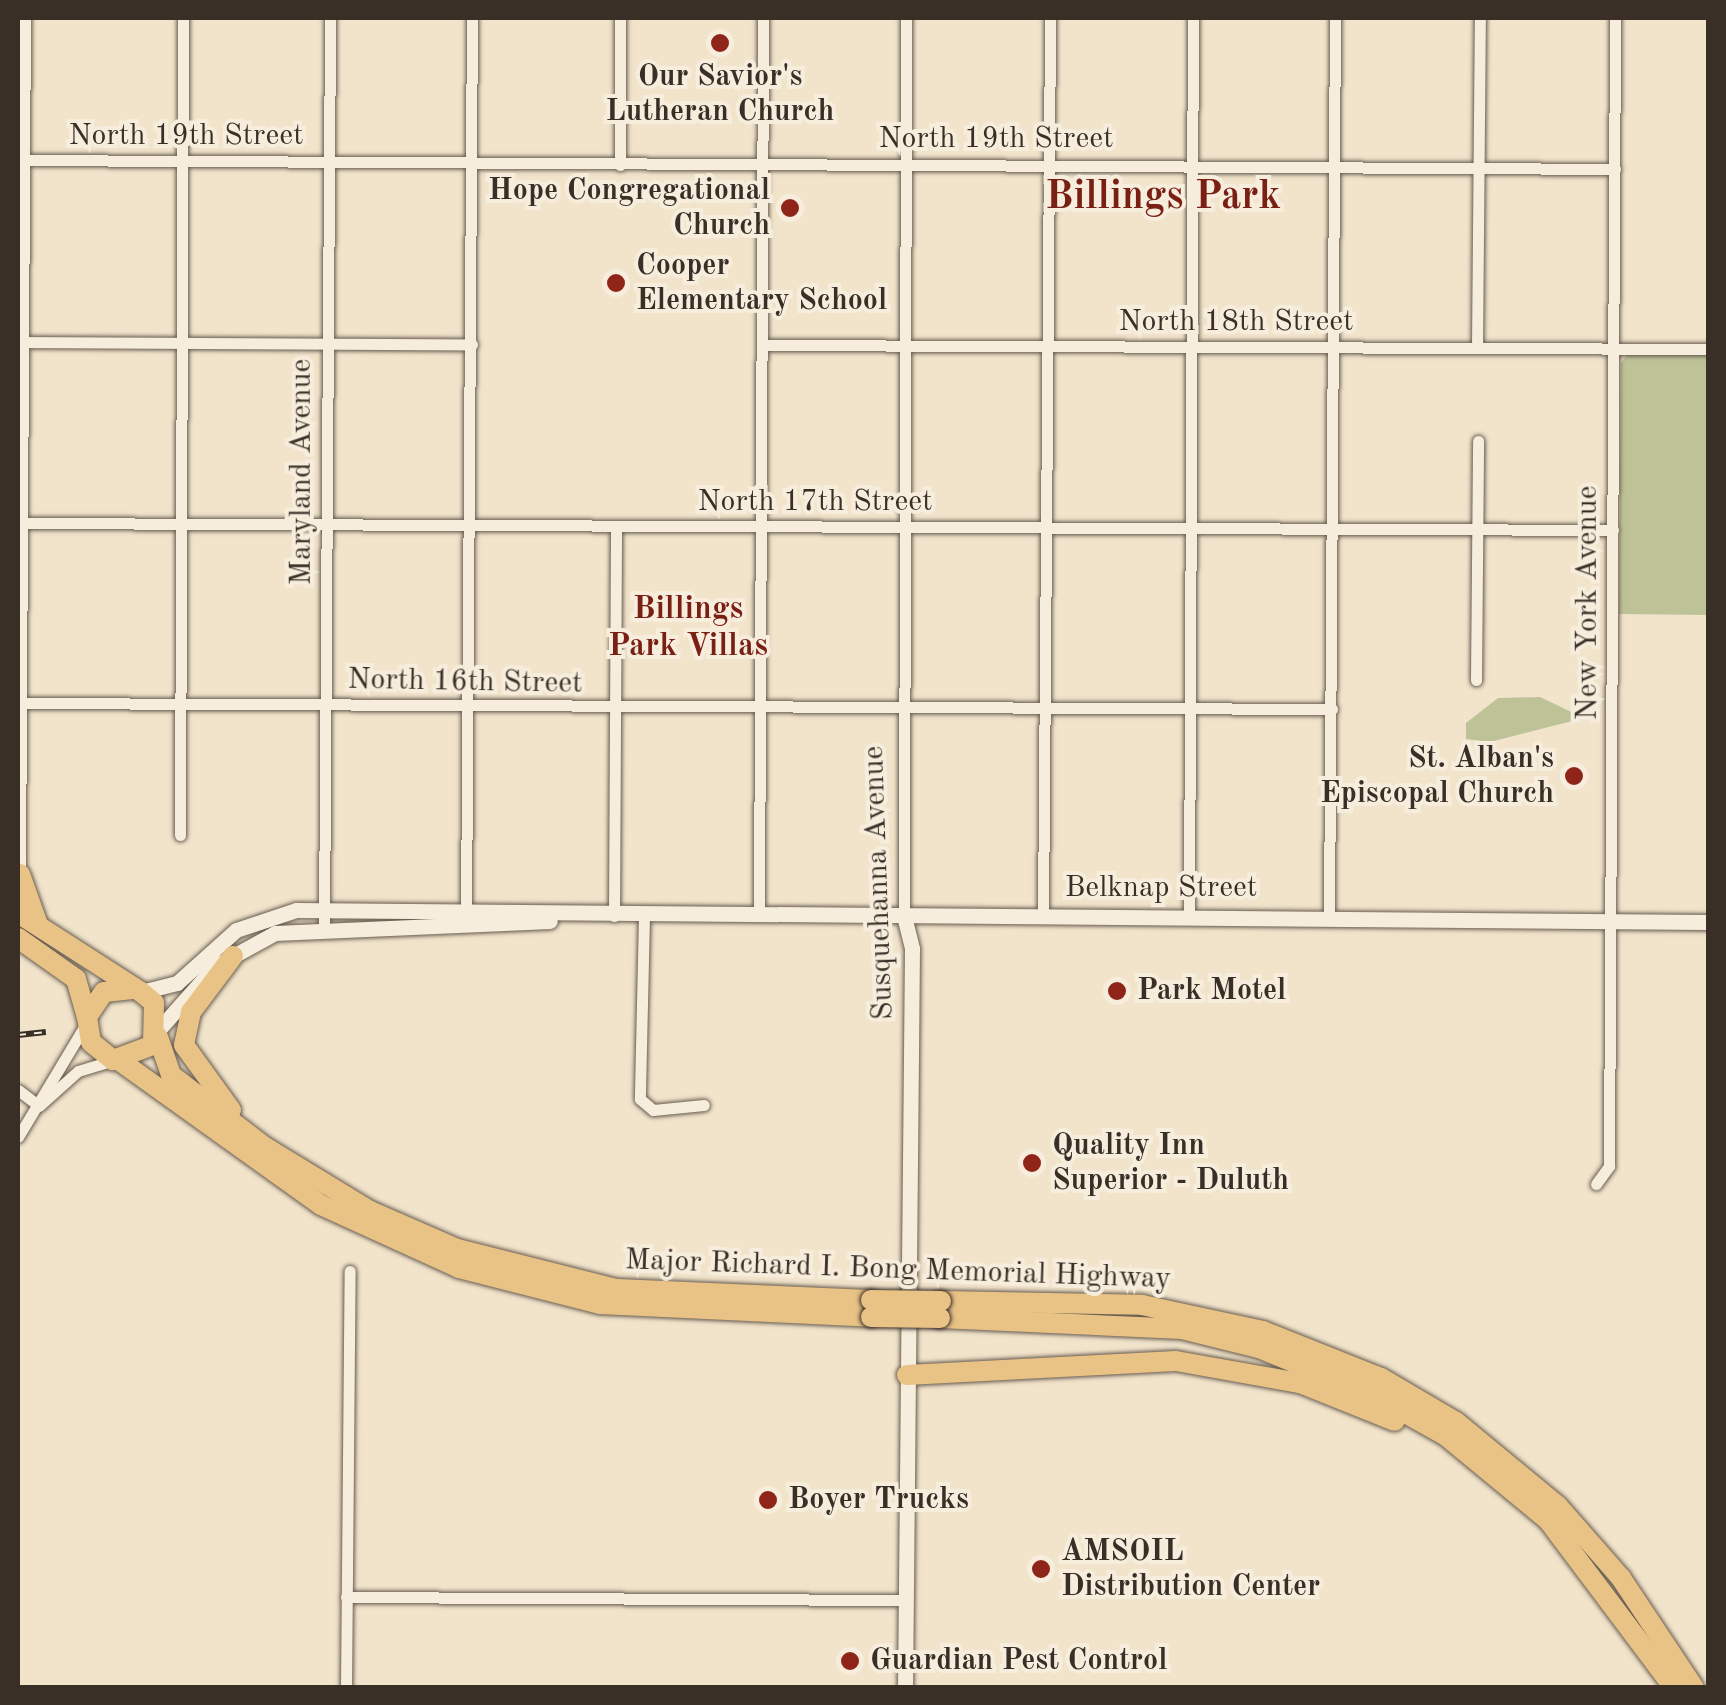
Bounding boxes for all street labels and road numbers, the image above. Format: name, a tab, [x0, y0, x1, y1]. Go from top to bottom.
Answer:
street label: North 19th Street	[68, 118, 304, 154]
street label: North 19th Street	[878, 121, 1114, 157]
street label: North 18th Street	[1118, 304, 1354, 340]
street label: Maryland Avenue	[284, 359, 320, 585]
street label: North 17th Street	[697, 484, 933, 520]
street label: New York Avenue	[1570, 486, 1606, 720]
street label: North 16th Street	[347, 662, 583, 702]
street label: Susquehanna Avenue	[856, 745, 902, 1021]
street label: Belknap Street	[1065, 870, 1257, 906]
street label: Major Richard I. Bong Memorial Highway	[624, 1242, 1172, 1298]

